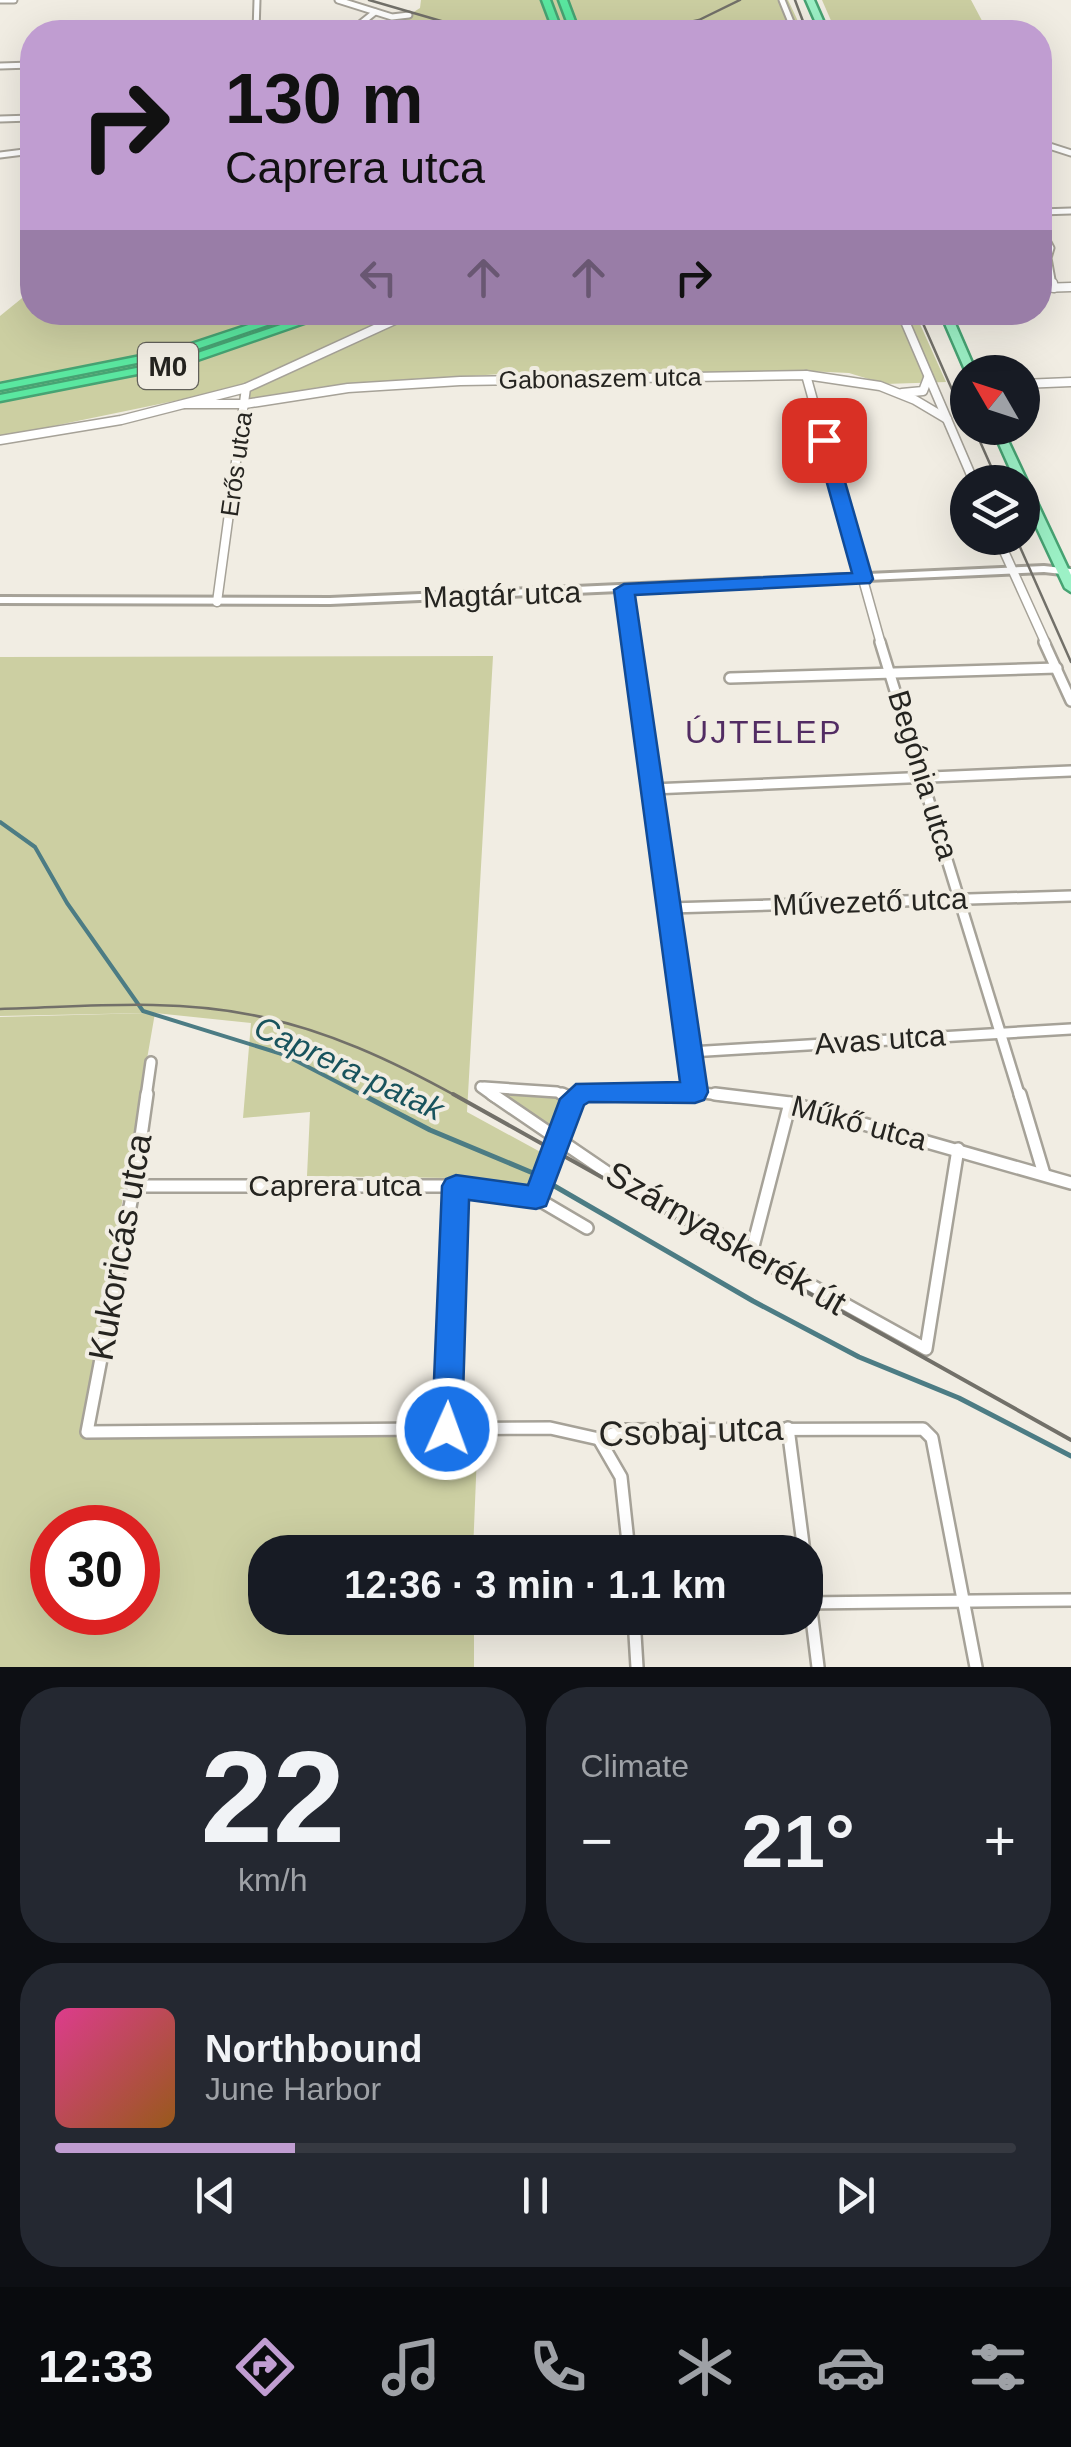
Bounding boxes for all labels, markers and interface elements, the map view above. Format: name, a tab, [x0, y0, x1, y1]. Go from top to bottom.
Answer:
icon: right	[60, 60, 190, 190]
text: 130 m	[225, 60, 423, 138]
text: Caprera utca	[225, 142, 485, 193]
icon: left	[351, 250, 406, 305]
icon: ahead	[456, 250, 511, 305]
icon: ahead	[561, 250, 616, 305]
icon: right	[666, 250, 721, 305]
road number: M0	[138, 343, 198, 389]
north arrow	[950, 355, 1040, 445]
map controls	[950, 355, 1040, 555]
street label: Gabonaszem utca	[498, 362, 702, 394]
pin	[782, 398, 867, 483]
street label: Erős utca	[215, 410, 257, 518]
icon: arrive	[797, 413, 852, 468]
button: layers	[950, 465, 1040, 555]
street label: Magtár utca	[422, 575, 582, 614]
street label: Begónia utca	[882, 686, 965, 864]
district label: ÚJTELEP	[685, 714, 843, 750]
street label: Művezető utca	[772, 882, 968, 921]
water label: Caprera-patak	[249, 1008, 451, 1128]
street label: Avas utca	[813, 1018, 947, 1061]
street label: Műkő utca	[788, 1089, 931, 1156]
street label: Kukoricás utca	[80, 1130, 159, 1363]
street label: Szárnyaskerék út	[599, 1153, 853, 1322]
street label: Caprera utca	[248, 1169, 422, 1202]
position arrow	[395, 1377, 499, 1481]
street label: Csobaj utca	[598, 1408, 785, 1453]
speed limit sign: 30	[30, 1505, 160, 1635]
text: 12:36 · 3 min · 1.1 km	[344, 1564, 727, 1606]
text: 22	[200, 1724, 345, 1870]
text: Climate	[581, 1748, 689, 1784]
text: 21°	[742, 1799, 855, 1883]
text: −	[581, 1810, 613, 1872]
text: +	[984, 1810, 1016, 1872]
text: km/h	[238, 1862, 307, 1898]
text: Northbound	[205, 2028, 422, 2070]
text: June Harbor	[205, 2071, 381, 2107]
icon: previous	[188, 2168, 243, 2223]
icon: pause	[508, 2168, 563, 2223]
icon: next	[828, 2168, 883, 2223]
icon: directions	[230, 2332, 300, 2402]
icon: music	[376, 2332, 446, 2402]
icon: phone	[523, 2332, 593, 2402]
icon: climate	[670, 2332, 740, 2402]
icon: car	[816, 2332, 886, 2402]
icon: filters	[963, 2332, 1033, 2402]
text: 12:33	[38, 2341, 153, 2392]

